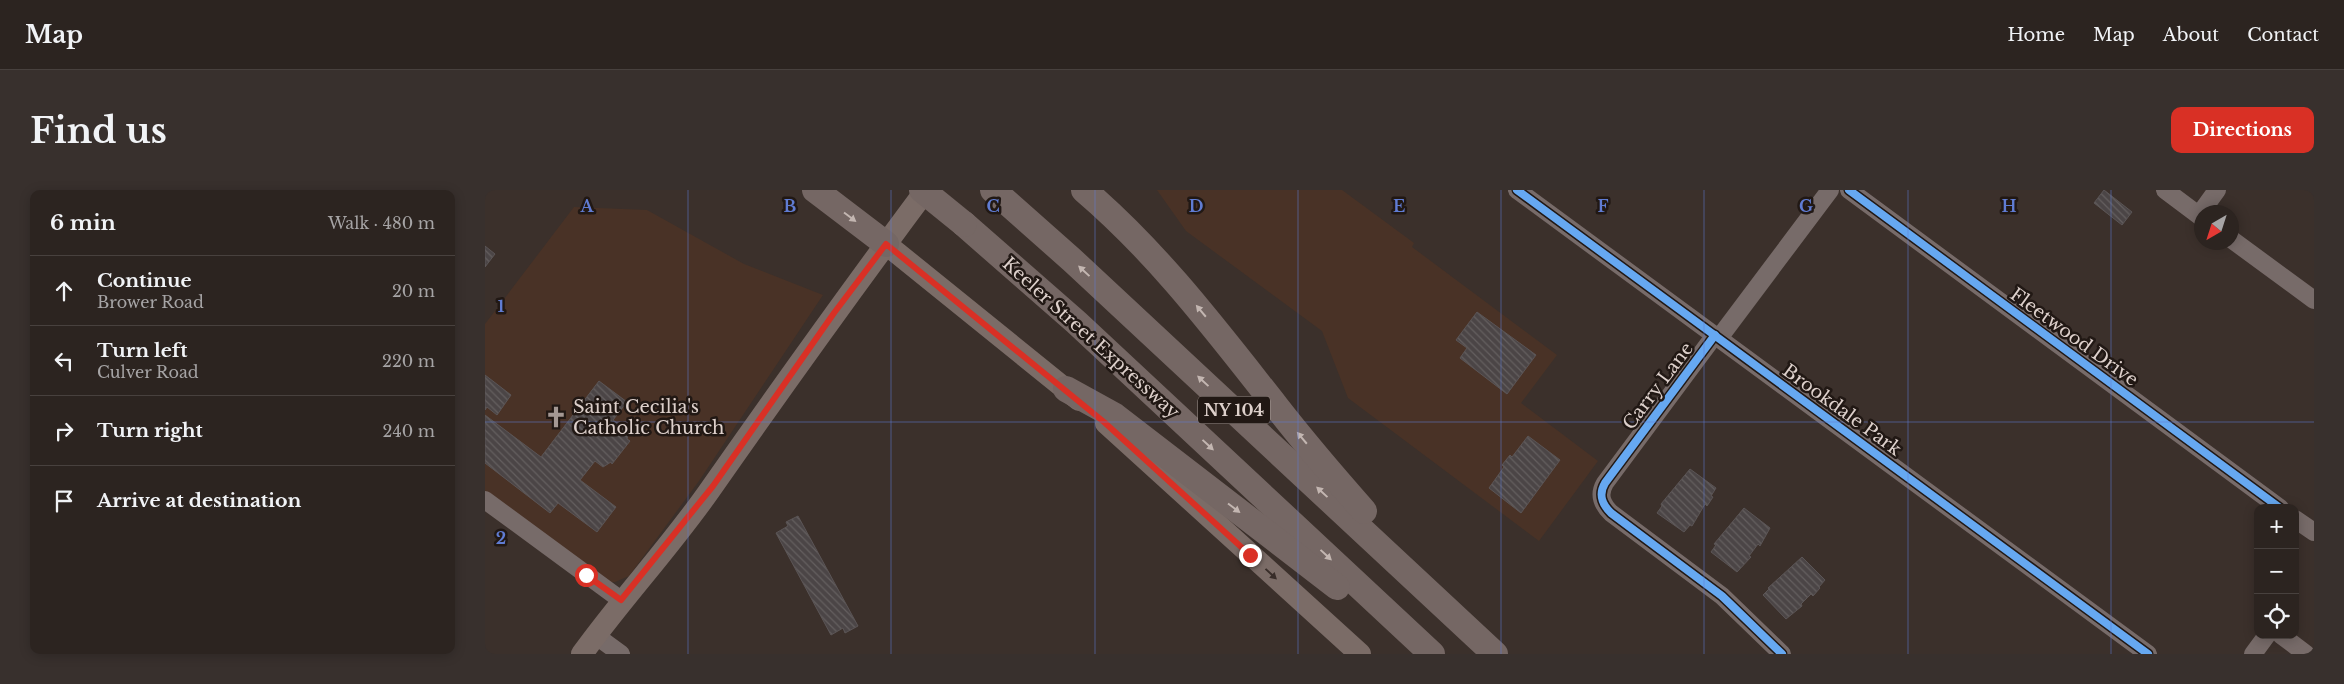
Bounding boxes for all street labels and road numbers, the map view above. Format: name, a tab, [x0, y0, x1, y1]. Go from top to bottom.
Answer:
street label: Keeler Street Expressway	[998, 253, 1184, 424]
street label: Fleetwood Drive	[2006, 283, 2142, 391]
street label: Carry Lane	[1618, 338, 1698, 434]
street label: Brookdale Park	[1778, 360, 1906, 460]
road number: NY 104	[1198, 396, 1270, 424]

